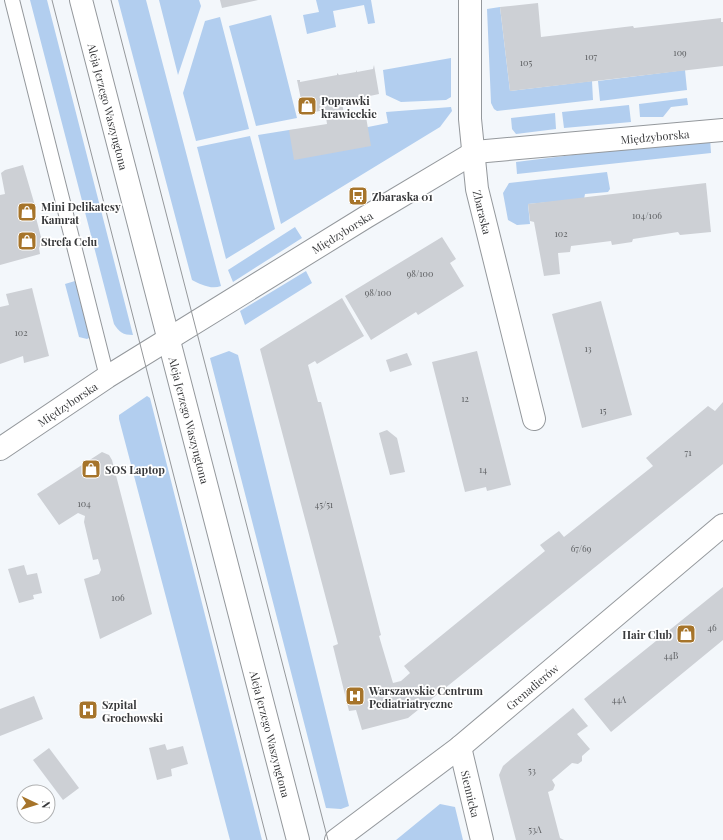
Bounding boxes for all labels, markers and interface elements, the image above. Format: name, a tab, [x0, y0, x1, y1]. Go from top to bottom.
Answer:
street label: Aleja Jerzego Waszyngtona	[85, 41, 132, 172]
house number: 109	[673, 46, 687, 58]
house number: 107	[585, 50, 598, 62]
house number: 105	[520, 56, 532, 68]
place label: Poprawki krawieckie	[321, 93, 377, 121]
shop icon: Poprawki krawieckie	[296, 95, 318, 117]
street label: Międzyborska	[620, 125, 691, 147]
bus stop icon: Zbaraska 01	[347, 185, 369, 207]
street label: Zbaraska	[470, 188, 496, 236]
place label: Zbaraska 01	[372, 189, 433, 204]
place label: Mini Delikatesy Kamrat	[41, 199, 121, 227]
shop icon: Mini Delikatesy Kamrat	[16, 201, 38, 223]
street label: Międzyborska	[308, 207, 376, 256]
house number: 104/106	[632, 209, 662, 221]
house number: 102	[554, 227, 568, 239]
shop icon: Strefa Celu	[16, 230, 38, 252]
place label: Strefa Celu	[41, 234, 98, 249]
house number: 98/100	[407, 267, 433, 279]
house number: 98/100	[365, 286, 391, 298]
house number: 102	[14, 326, 28, 338]
house number: 13	[584, 342, 592, 354]
street label: Aleja Jerzego Waszyngtona	[166, 354, 213, 486]
street label: Międzyborska	[34, 378, 100, 429]
house number: 12	[461, 392, 469, 404]
house number: 15	[600, 404, 607, 416]
house number: 71	[685, 446, 692, 458]
shop icon: SOS Laptop	[80, 458, 102, 480]
place label: SOS Laptop	[105, 462, 165, 477]
house number: 14	[479, 463, 487, 475]
house number: 104	[77, 497, 91, 509]
house number: 45/51	[315, 498, 334, 510]
house number: 67/69	[571, 542, 592, 554]
house number: 106	[111, 591, 125, 603]
house number: 46	[707, 621, 717, 633]
shop icon: Hair Club	[675, 623, 697, 645]
place label: Hair Club	[622, 627, 673, 642]
house number: 44B	[664, 649, 679, 661]
street label: Grenadierów	[502, 660, 562, 713]
street label: Aleja Jerzego Waszyngtona	[247, 668, 294, 799]
place label: Warszawskie Centrum Pediatriatryczne	[368, 683, 483, 711]
hospital icon: Warszawskie Centrum Pediatriatryczne	[344, 685, 366, 707]
house number: 44A	[612, 693, 627, 705]
place label: Szpital Grochowski	[102, 697, 164, 725]
hospital icon: Szpital Grochowski	[77, 699, 99, 721]
house number: 53	[528, 764, 536, 776]
street label: Siennicka	[458, 769, 484, 819]
north arrow	[16, 784, 56, 824]
text: N	[39, 800, 54, 809]
house number: 53A	[528, 823, 542, 835]

